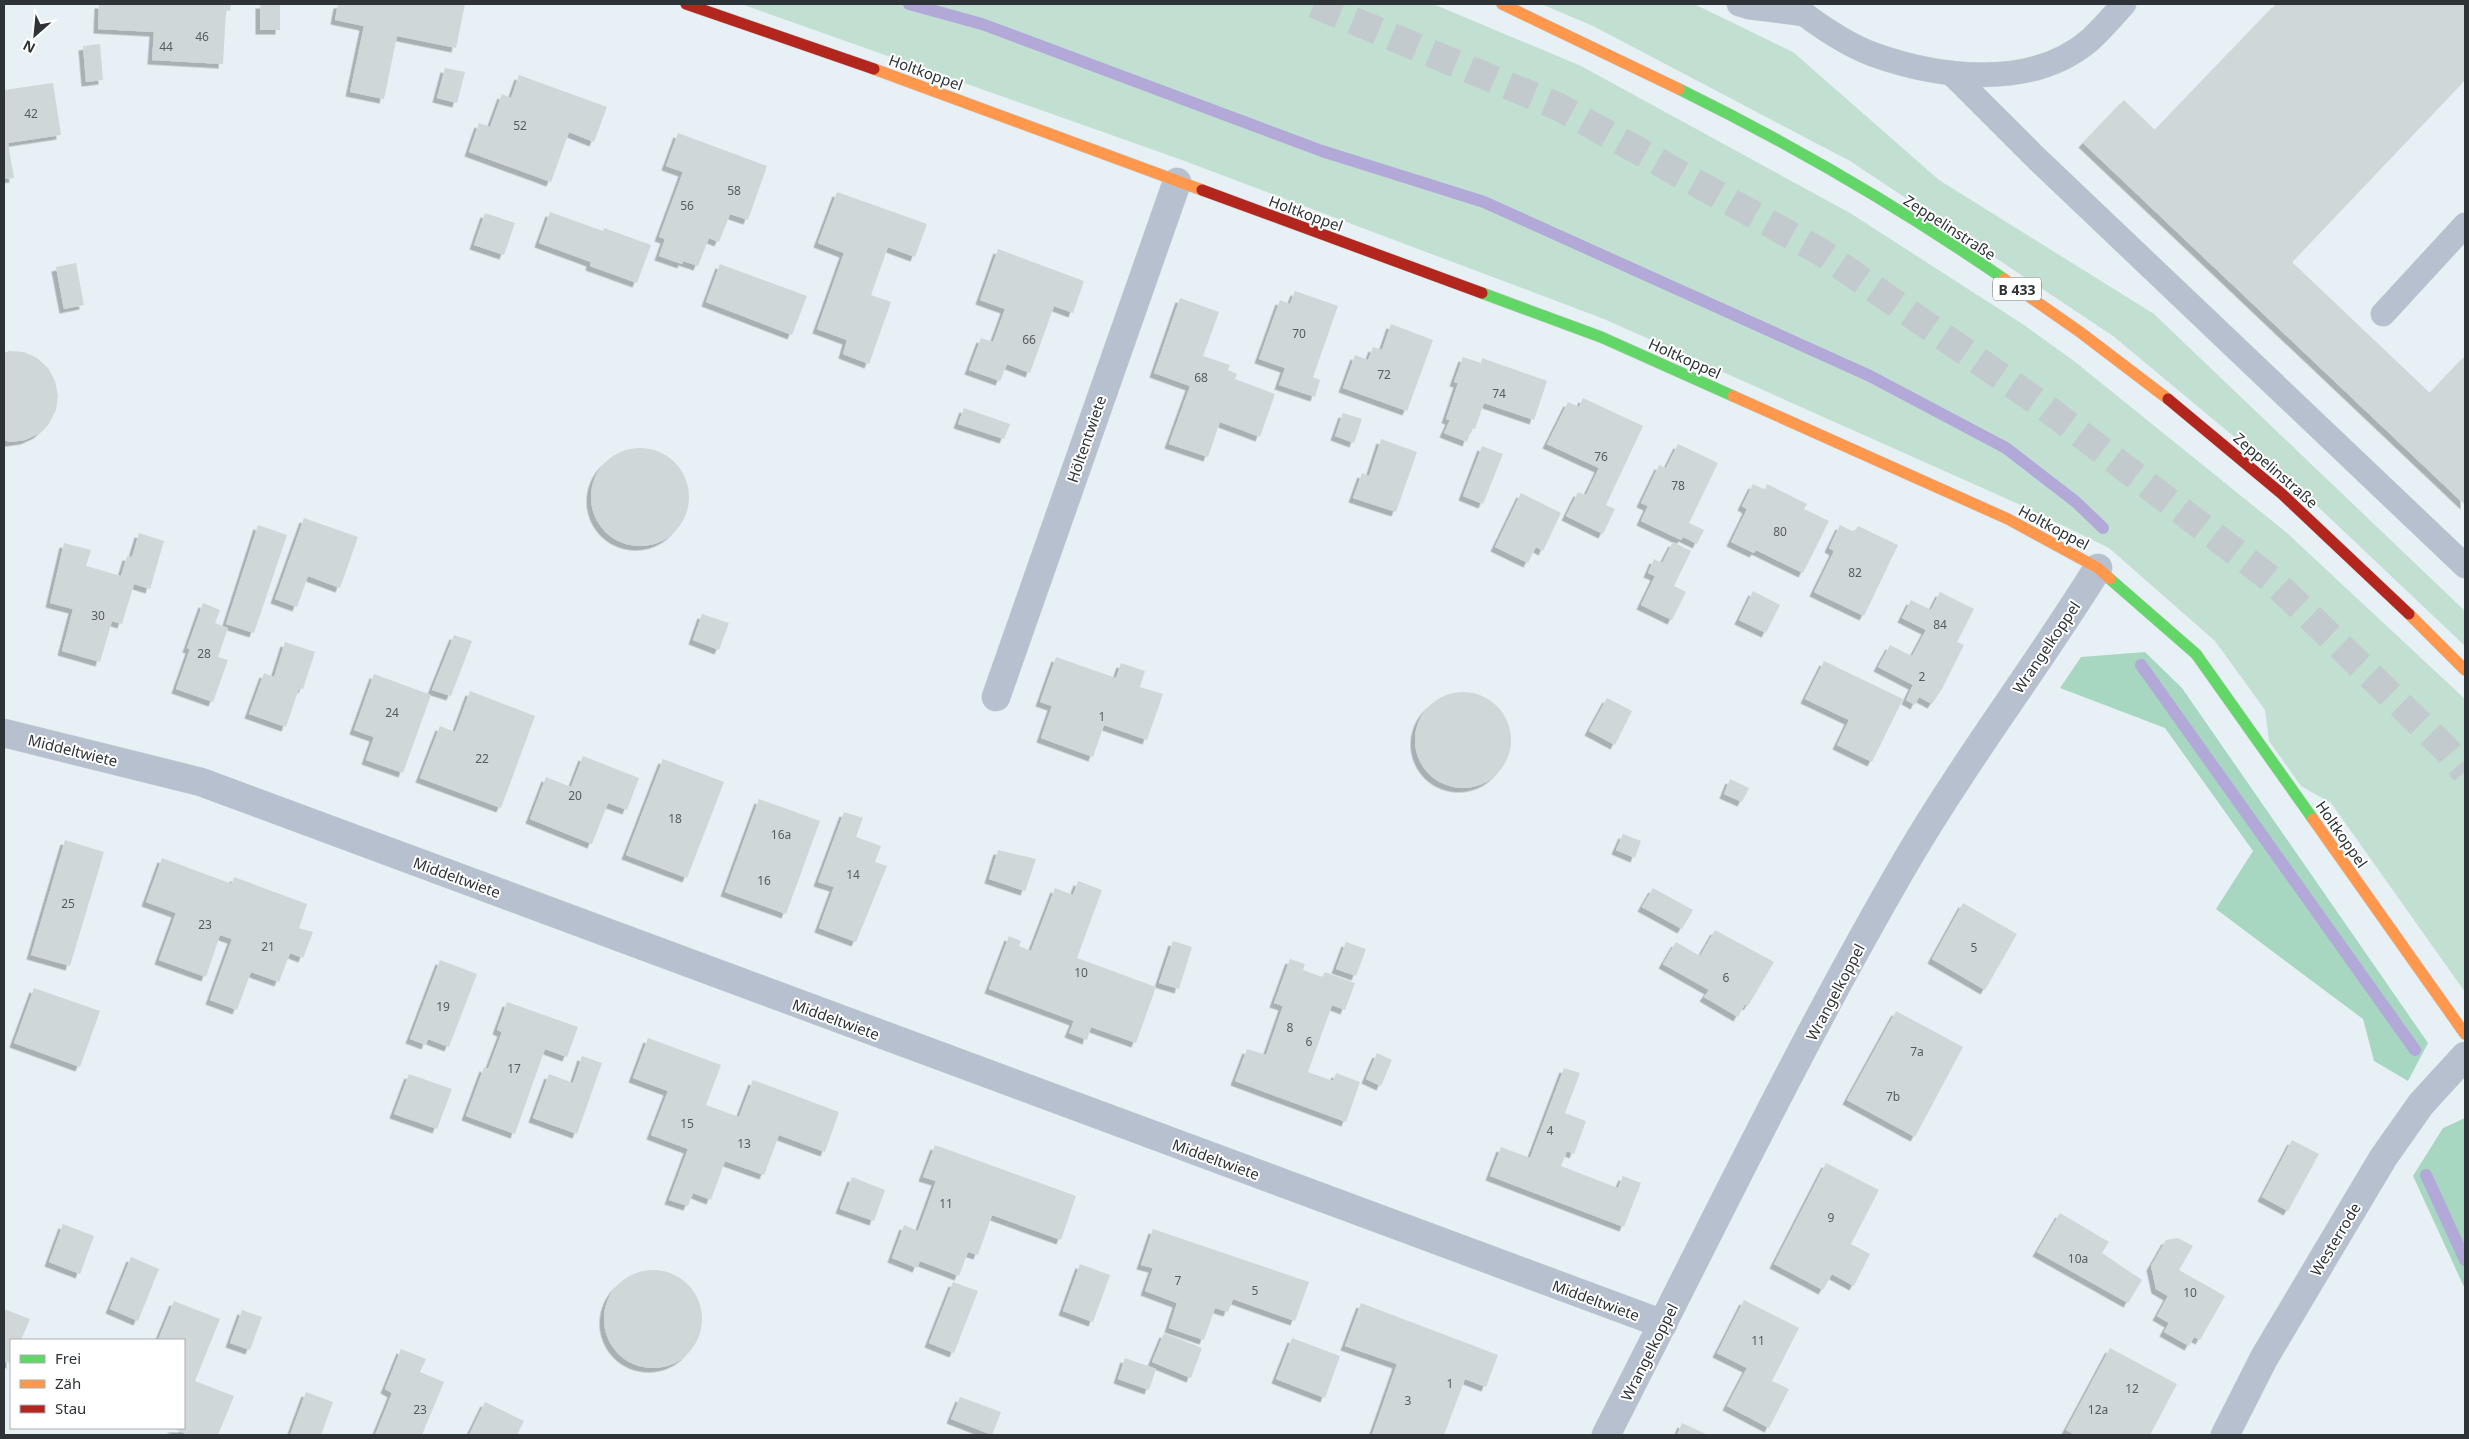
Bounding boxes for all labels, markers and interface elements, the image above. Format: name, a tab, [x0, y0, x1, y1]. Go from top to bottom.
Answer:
north arrow	[10, 10, 60, 60]
house number: 46	[195, 28, 209, 45]
text: N	[19, 36, 38, 58]
house number: 44	[159, 38, 173, 55]
street label: Holtkoppel	[886, 49, 966, 95]
house number: 42	[24, 105, 38, 122]
house number: 52	[513, 117, 527, 134]
house number: 58	[727, 182, 741, 199]
street label: Holtkoppel	[1266, 190, 1346, 236]
street label: Zeppelinstraße	[1900, 190, 2000, 264]
house number: 56	[680, 197, 694, 214]
road number: B 433	[1993, 278, 2041, 300]
house number: 70	[1292, 325, 1306, 342]
house number: 66	[1022, 331, 1036, 348]
street label: Holtkoppel	[1646, 333, 1724, 383]
house number: 72	[1377, 366, 1391, 383]
house number: 68	[1194, 369, 1208, 386]
house number: 74	[1492, 385, 1506, 402]
street label: Höltentwiete	[1062, 393, 1110, 485]
street label: Zeppelinstraße	[2230, 428, 2322, 512]
house number: 76	[1594, 448, 1608, 465]
house number: 78	[1671, 477, 1685, 494]
street label: Holtkoppel	[2015, 500, 2093, 554]
house number: 80	[1773, 523, 1787, 540]
house number: 82	[1848, 564, 1862, 581]
street label: Wrangelkoppel	[2008, 597, 2084, 697]
house number: 30	[91, 607, 105, 624]
house number: 84	[1933, 616, 1947, 633]
house number: 28	[197, 645, 211, 662]
house number: 2	[1919, 668, 1926, 685]
house number: 24	[385, 704, 399, 721]
house number: 1	[1099, 708, 1105, 725]
street label: Middeltwiete	[26, 729, 120, 771]
house number: 22	[475, 750, 489, 767]
house number: 20	[568, 787, 582, 804]
street label: Holtkoppel	[2312, 797, 2372, 871]
house number: 18	[668, 810, 682, 827]
house number: 16a	[771, 826, 791, 843]
street label: Middeltwiete	[411, 852, 503, 902]
house number: 14	[846, 866, 860, 883]
house number: 16	[757, 872, 771, 889]
house number: 25	[61, 895, 75, 912]
house number: 23	[198, 916, 212, 933]
house number: 21	[261, 938, 275, 955]
house number: 5	[1971, 939, 1978, 956]
street label: Wrangelkoppel	[1801, 940, 1869, 1044]
house number: 10	[1074, 964, 1088, 981]
house number: 6	[1723, 969, 1730, 986]
street label: Middeltwiete	[790, 994, 882, 1044]
house number: 19	[436, 998, 450, 1015]
house number: 8	[1287, 1019, 1294, 1036]
house number: 6	[1306, 1033, 1313, 1050]
house number: 7a	[1910, 1043, 1924, 1060]
house number: 17	[507, 1060, 521, 1077]
house number: 7b	[1886, 1088, 1900, 1105]
house number: 15	[680, 1115, 694, 1132]
house number: 4	[1547, 1122, 1554, 1139]
street label: Middeltwiete	[1170, 1134, 1262, 1184]
house number: 13	[737, 1135, 751, 1152]
house number: 11	[939, 1195, 953, 1212]
street label: Westerrode	[2305, 1199, 2365, 1279]
house number: 9	[1828, 1209, 1835, 1226]
house number: 10a	[2068, 1250, 2088, 1267]
house number: 7	[1175, 1272, 1182, 1289]
street label: Middeltwiete	[1550, 1275, 1642, 1325]
house number: 5	[1252, 1282, 1259, 1299]
house number: 10	[2183, 1284, 2197, 1301]
street label: Wrangelkoppel	[1616, 1300, 1682, 1404]
house number: 11	[1751, 1332, 1765, 1349]
legend	[10, 1339, 185, 1429]
text: Frei	[55, 1348, 81, 1368]
text: Zäh	[55, 1373, 81, 1393]
house number: 1	[1447, 1375, 1453, 1392]
house number: 12	[2125, 1380, 2139, 1397]
house number: 3	[1405, 1392, 1412, 1409]
text: Stau	[55, 1398, 86, 1418]
house number: 23	[413, 1401, 427, 1418]
house number: 12a	[2088, 1401, 2108, 1418]

